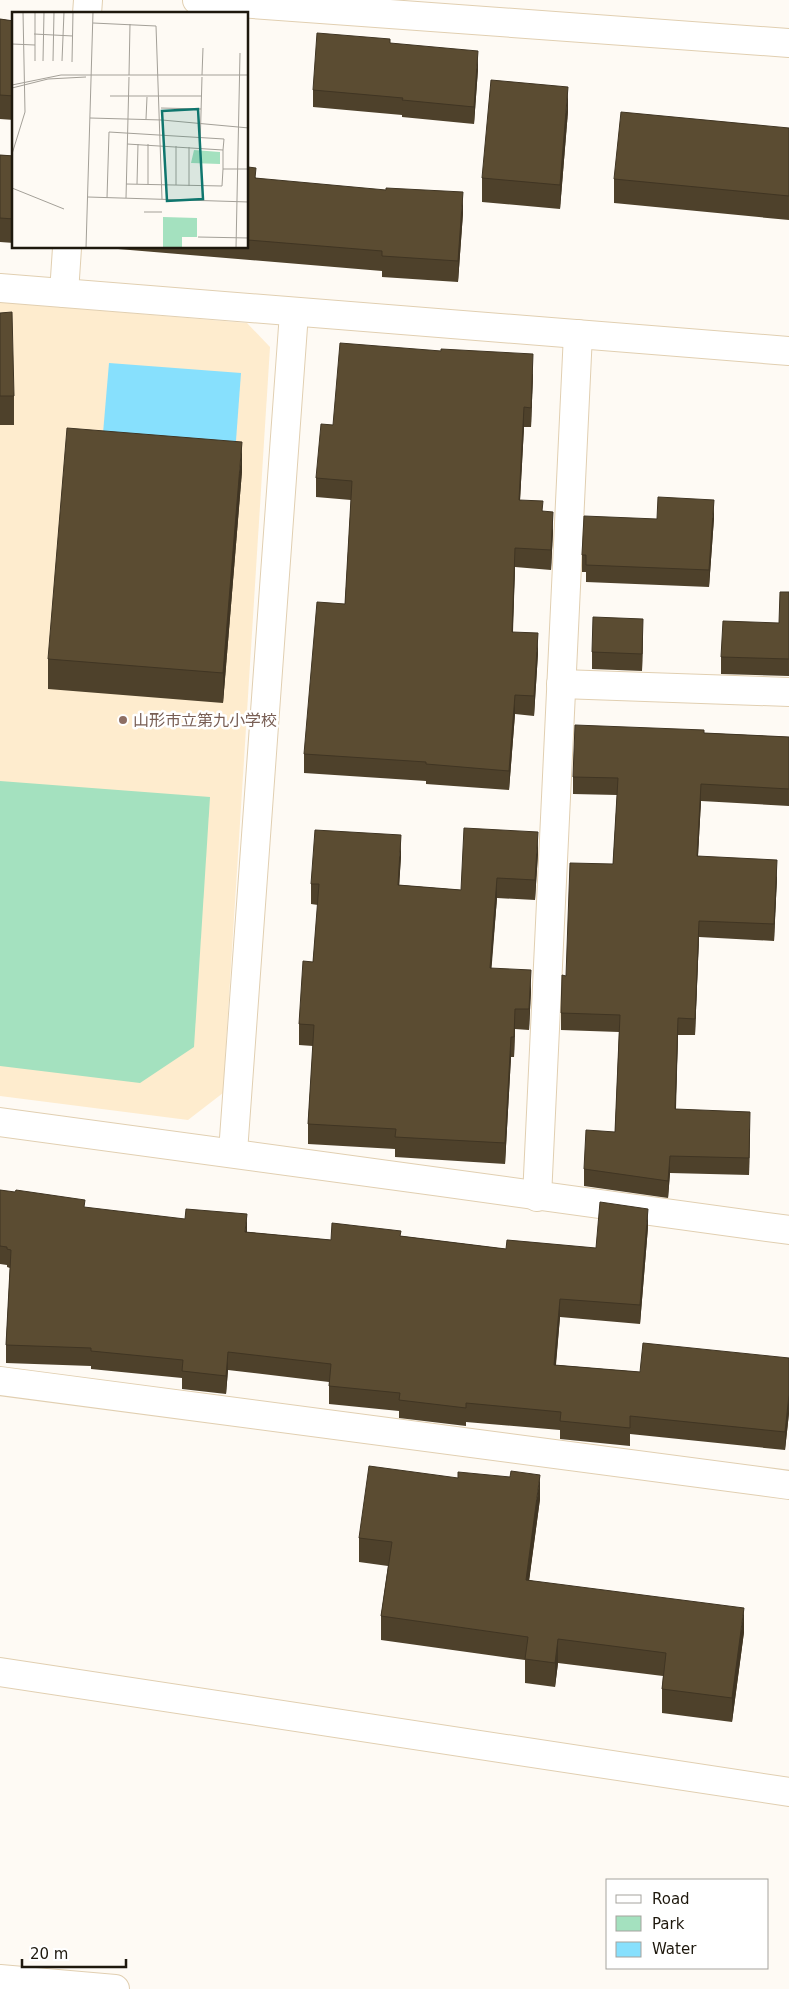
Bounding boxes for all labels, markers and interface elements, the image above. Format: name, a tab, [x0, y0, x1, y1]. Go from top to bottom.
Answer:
inset map	[12, 12, 249, 249]
place label: 山形市立第九小学校	[133, 711, 277, 730]
marker: 山形市立第九小学校	[117, 714, 129, 726]
legend	[606, 1879, 769, 1969]
text: Road	[652, 1890, 690, 1908]
text: Park	[652, 1915, 685, 1933]
scale bar	[22, 1936, 126, 1968]
text: Water	[652, 1940, 697, 1958]
text: 20 m	[30, 1945, 68, 1963]

